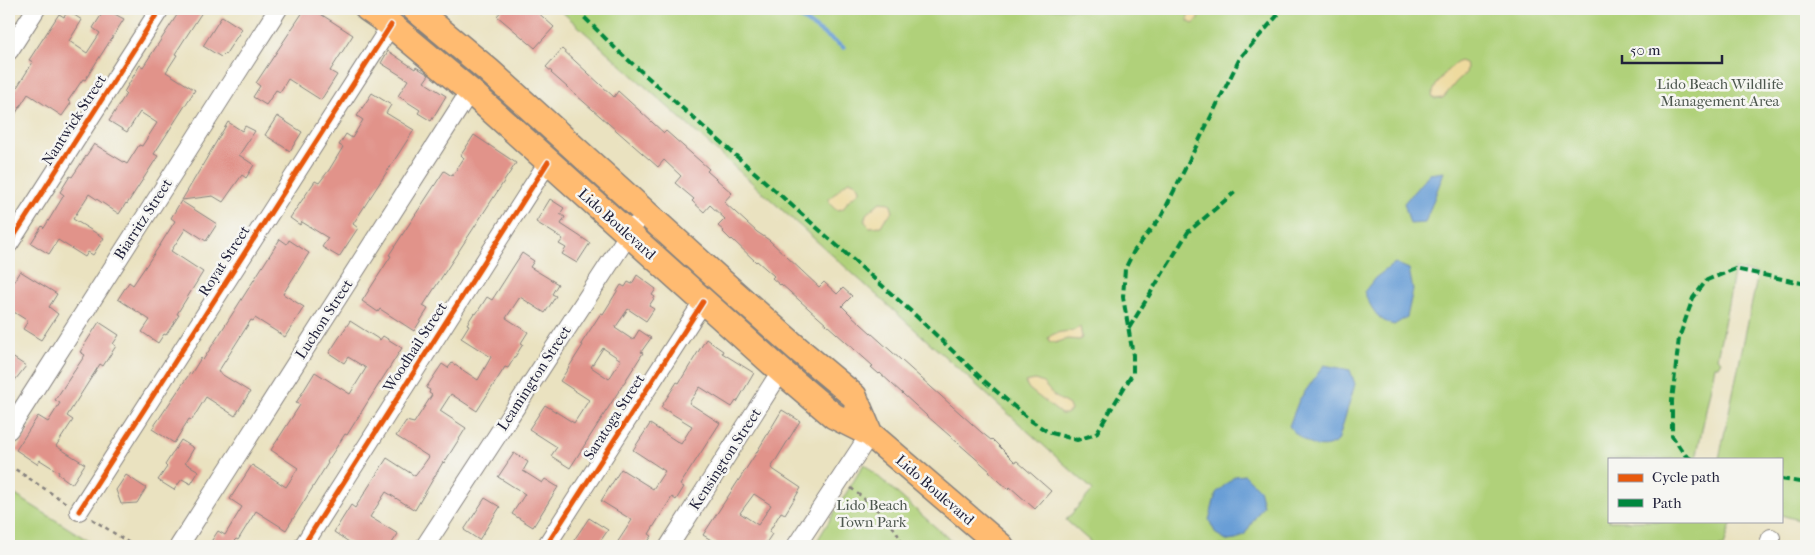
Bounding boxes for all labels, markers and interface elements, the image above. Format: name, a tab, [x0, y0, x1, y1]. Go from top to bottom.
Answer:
scale bar	[1622, 32, 1722, 64]
text: 50 m	[1630, 41, 1661, 59]
street label: Nantwick Street	[38, 71, 110, 169]
park label: Lido Beach Wildlife Management Area	[1657, 75, 1784, 110]
street label: Biarritz Street	[110, 175, 176, 263]
street label: Lido Boulevard	[575, 185, 660, 264]
street label: Royat Street	[194, 222, 254, 300]
street label: Luchon Street	[292, 275, 357, 362]
street label: Woodhail Street	[379, 298, 451, 396]
street label: Leamington Street	[493, 322, 575, 434]
street label: Saratoga Street	[580, 370, 649, 463]
street label: Kensington Street	[685, 404, 765, 513]
street label: Lido Boulevard	[892, 451, 979, 529]
legend	[1608, 458, 1782, 522]
text: Cycle path	[1652, 468, 1720, 486]
text: Path	[1652, 494, 1682, 512]
park label: Lido Beach Town Park	[836, 496, 908, 531]

